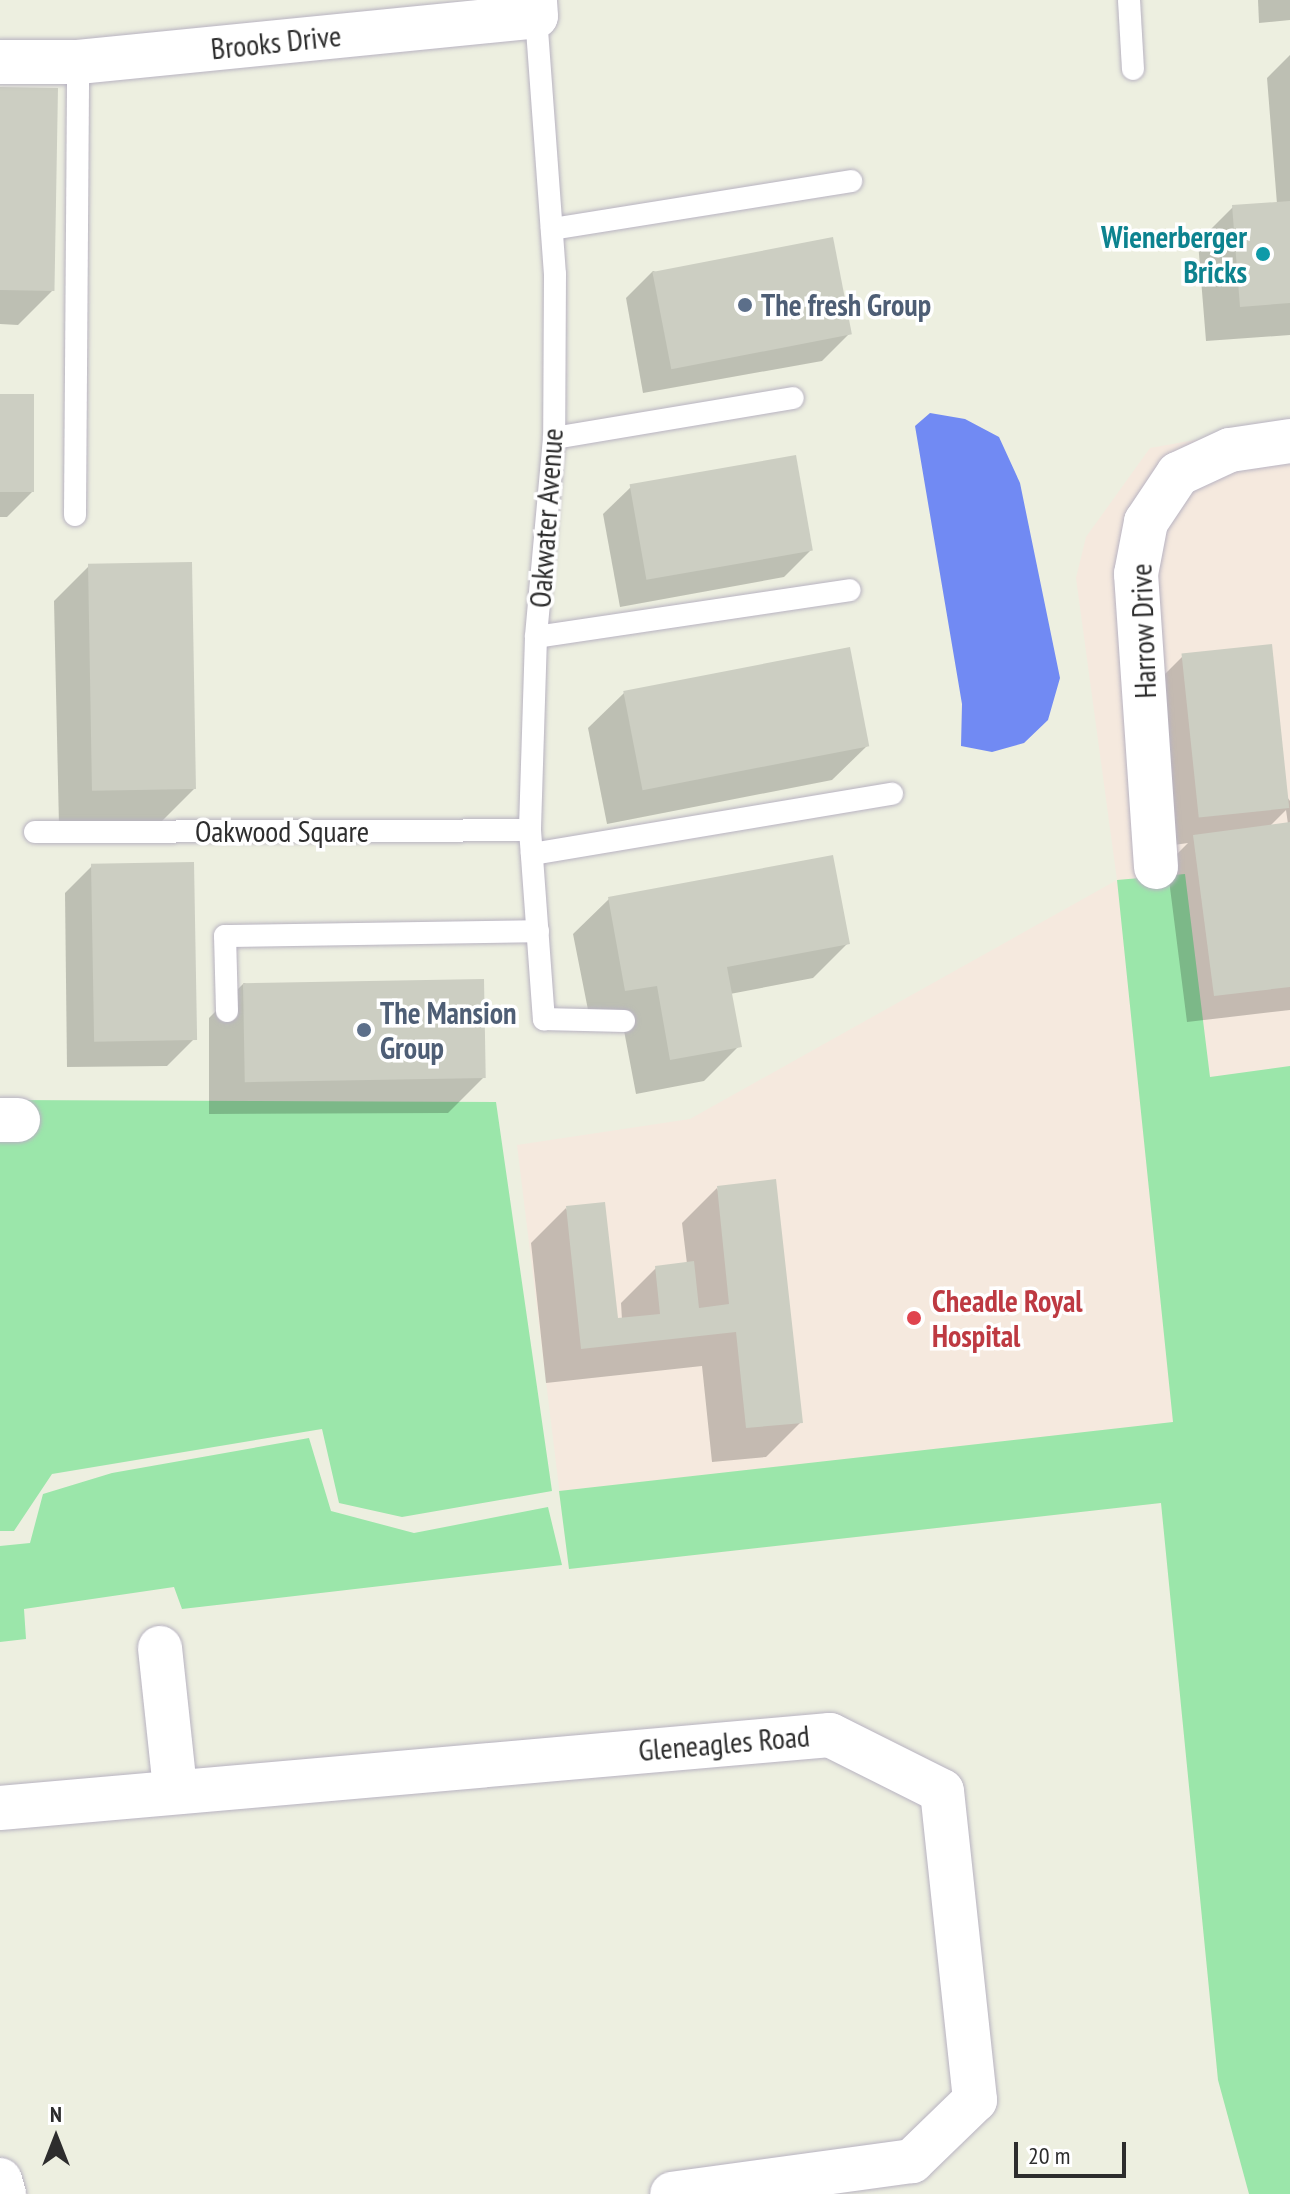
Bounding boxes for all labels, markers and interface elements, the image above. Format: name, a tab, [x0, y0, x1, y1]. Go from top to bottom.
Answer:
street label: Brooks Drive	[209, 17, 343, 67]
place label: Wienerberger Bricks	[1101, 219, 1247, 290]
marker: Wienerberger Bricks	[1254, 245, 1272, 263]
place label: The fresh Group	[761, 287, 931, 323]
marker: The fresh Group	[736, 296, 754, 314]
street label: Oakwater Avenue	[522, 427, 570, 609]
street label: Harrow Drive	[1123, 563, 1163, 699]
street label: Oakwood Square	[195, 813, 369, 849]
place label: The Mansion Group	[380, 995, 517, 1066]
marker: The Mansion Group	[355, 1021, 373, 1039]
place label: Cheadle Royal Hospital	[932, 1283, 1083, 1354]
marker: Cheadle Royal Hospital	[903, 1307, 925, 1329]
street label: Gleneagles Road	[637, 1718, 811, 1768]
north arrow	[16, 2098, 96, 2178]
text: N	[50, 2100, 62, 2128]
scale bar	[1018, 2126, 1130, 2176]
text: 20 m	[1028, 2140, 1070, 2171]

